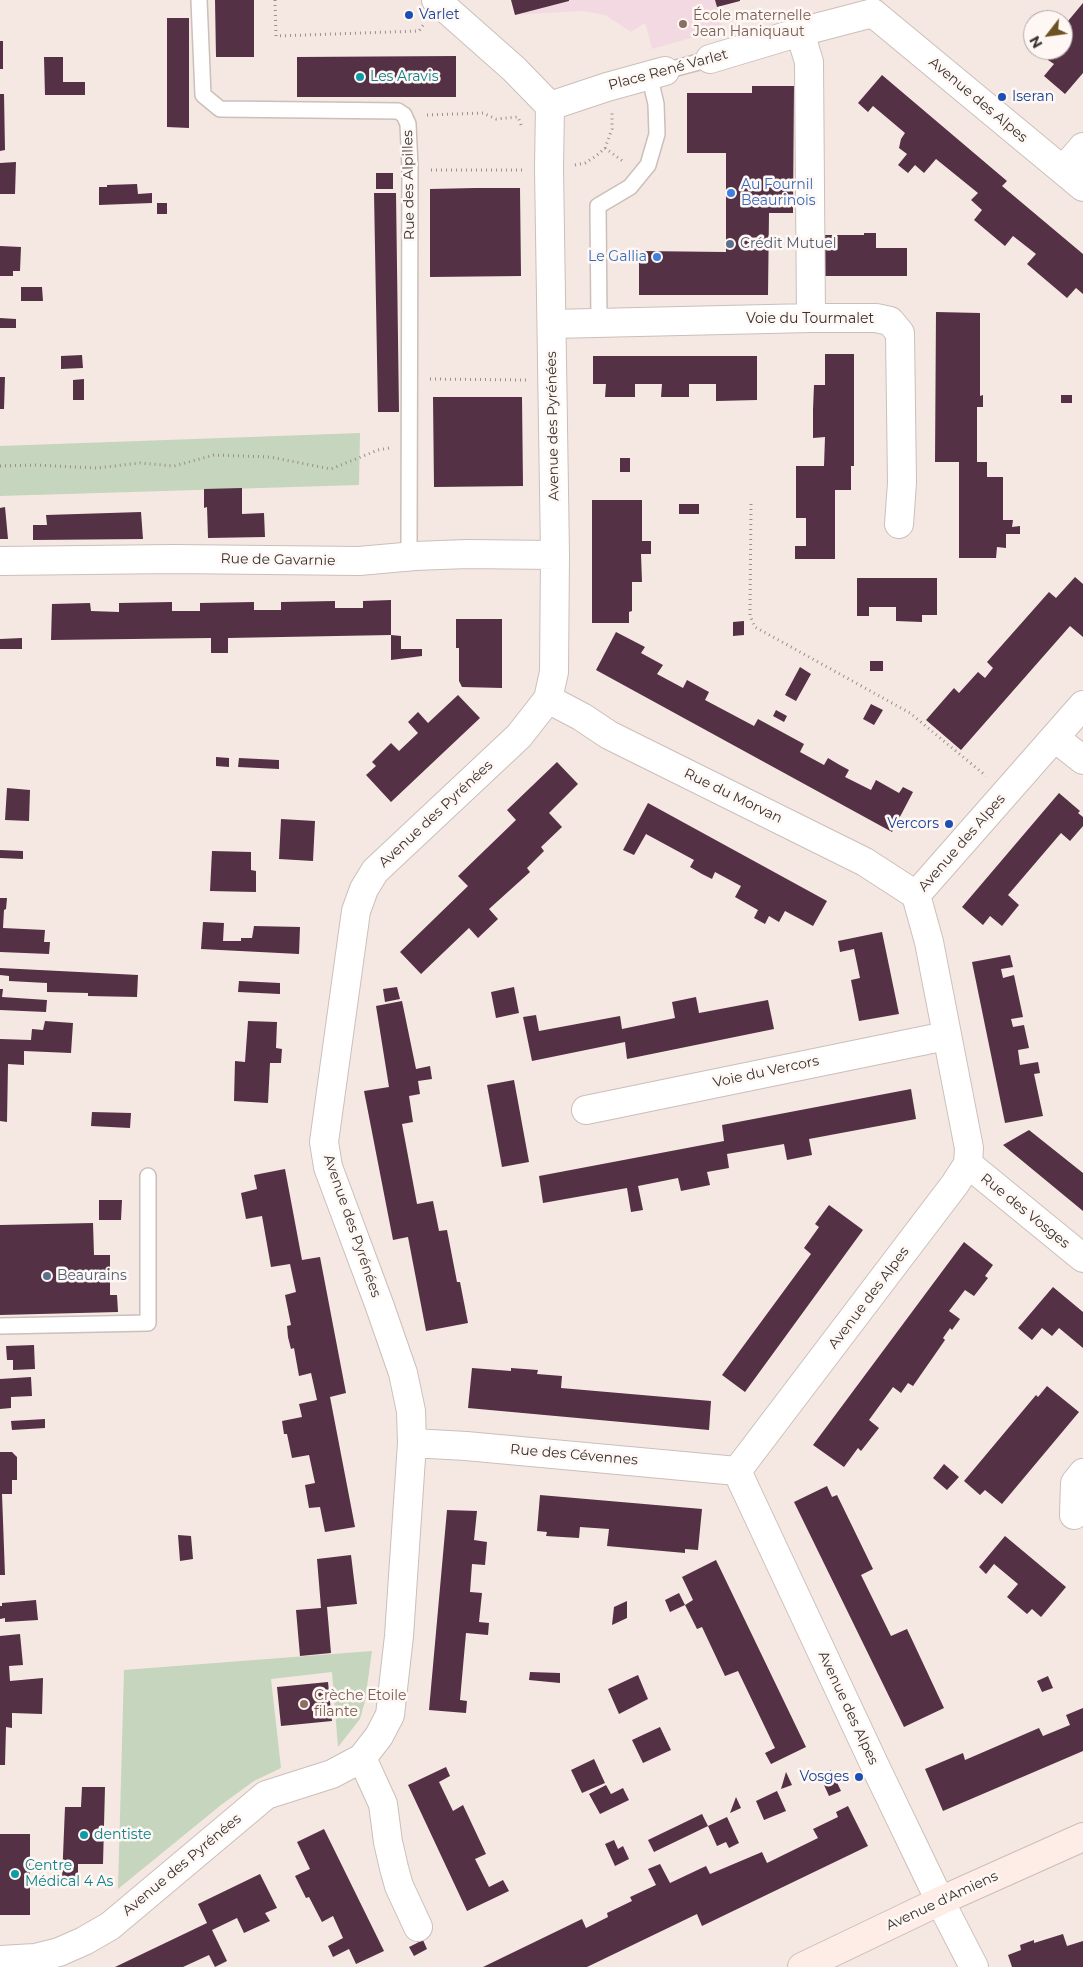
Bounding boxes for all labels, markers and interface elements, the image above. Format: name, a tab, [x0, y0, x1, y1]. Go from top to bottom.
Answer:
place label: Varlet	[419, 7, 460, 23]
place label: École maternelle Jean Haniquaut	[693, 8, 811, 40]
marker: Varlet	[403, 9, 415, 21]
north arrow	[1023, 10, 1073, 60]
marker: École maternelle Jean Haniquaut	[677, 18, 689, 30]
text: N	[1025, 33, 1046, 51]
street label: Place René Varlet	[607, 46, 729, 94]
street label: Avenue des Alpes	[925, 54, 1031, 146]
place label: Les Aravis	[370, 69, 438, 85]
marker: Les Aravis	[354, 71, 366, 83]
place label: Iseran	[1012, 89, 1054, 105]
marker: Iseran	[996, 91, 1008, 103]
street label: Rue des Alpilles	[400, 130, 418, 240]
place label: Au Fournil Beaurinois	[741, 177, 816, 210]
marker: Au Fournil Beaurinois	[725, 187, 737, 199]
place label: Crédit Mutuel	[740, 236, 836, 252]
marker: Crédit Mutuel	[724, 238, 736, 250]
place label: Le Gallia	[588, 249, 647, 265]
marker: Le Gallia	[651, 251, 663, 263]
street label: Voie du Tourmalet	[746, 311, 874, 327]
street label: Avenue des Pyrénées	[543, 351, 563, 501]
street label: Rue de Gavarnie	[220, 551, 336, 569]
street label: Avenue des Pyrénées	[376, 757, 496, 871]
street label: Rue du Morvan	[681, 765, 785, 827]
street label: Avenue des Alpes	[915, 791, 1009, 895]
place label: Vercors	[887, 816, 939, 832]
marker: Vercors	[943, 818, 955, 830]
street label: Voie du Vercors	[711, 1053, 821, 1091]
street label: Avenue des Pyrénées	[320, 1152, 384, 1300]
street label: Rue des Vosges	[977, 1170, 1073, 1252]
street label: Avenue des Alpes	[825, 1244, 913, 1352]
place label: Beaurains	[57, 1268, 127, 1284]
marker: Beaurains	[41, 1270, 53, 1282]
street label: Rue des Cévennes	[509, 1441, 639, 1469]
street label: Avenue des Alpes	[814, 1648, 882, 1768]
place label: Crèche Etoile filante	[314, 1688, 407, 1720]
marker: Crèche Etoile filante	[298, 1698, 310, 1710]
place label: Vosges	[800, 1769, 849, 1785]
marker: Vosges	[853, 1771, 865, 1783]
street label: Avenue des Pyrénées	[119, 1810, 245, 1920]
place label: dentiste	[94, 1827, 152, 1843]
marker: dentiste	[78, 1829, 90, 1841]
place label: Centre Médical 4 As	[25, 1858, 113, 1890]
marker: Centre Médical 4 As	[9, 1868, 21, 1880]
street label: Avenue d'Amiens	[883, 1868, 1001, 1934]

